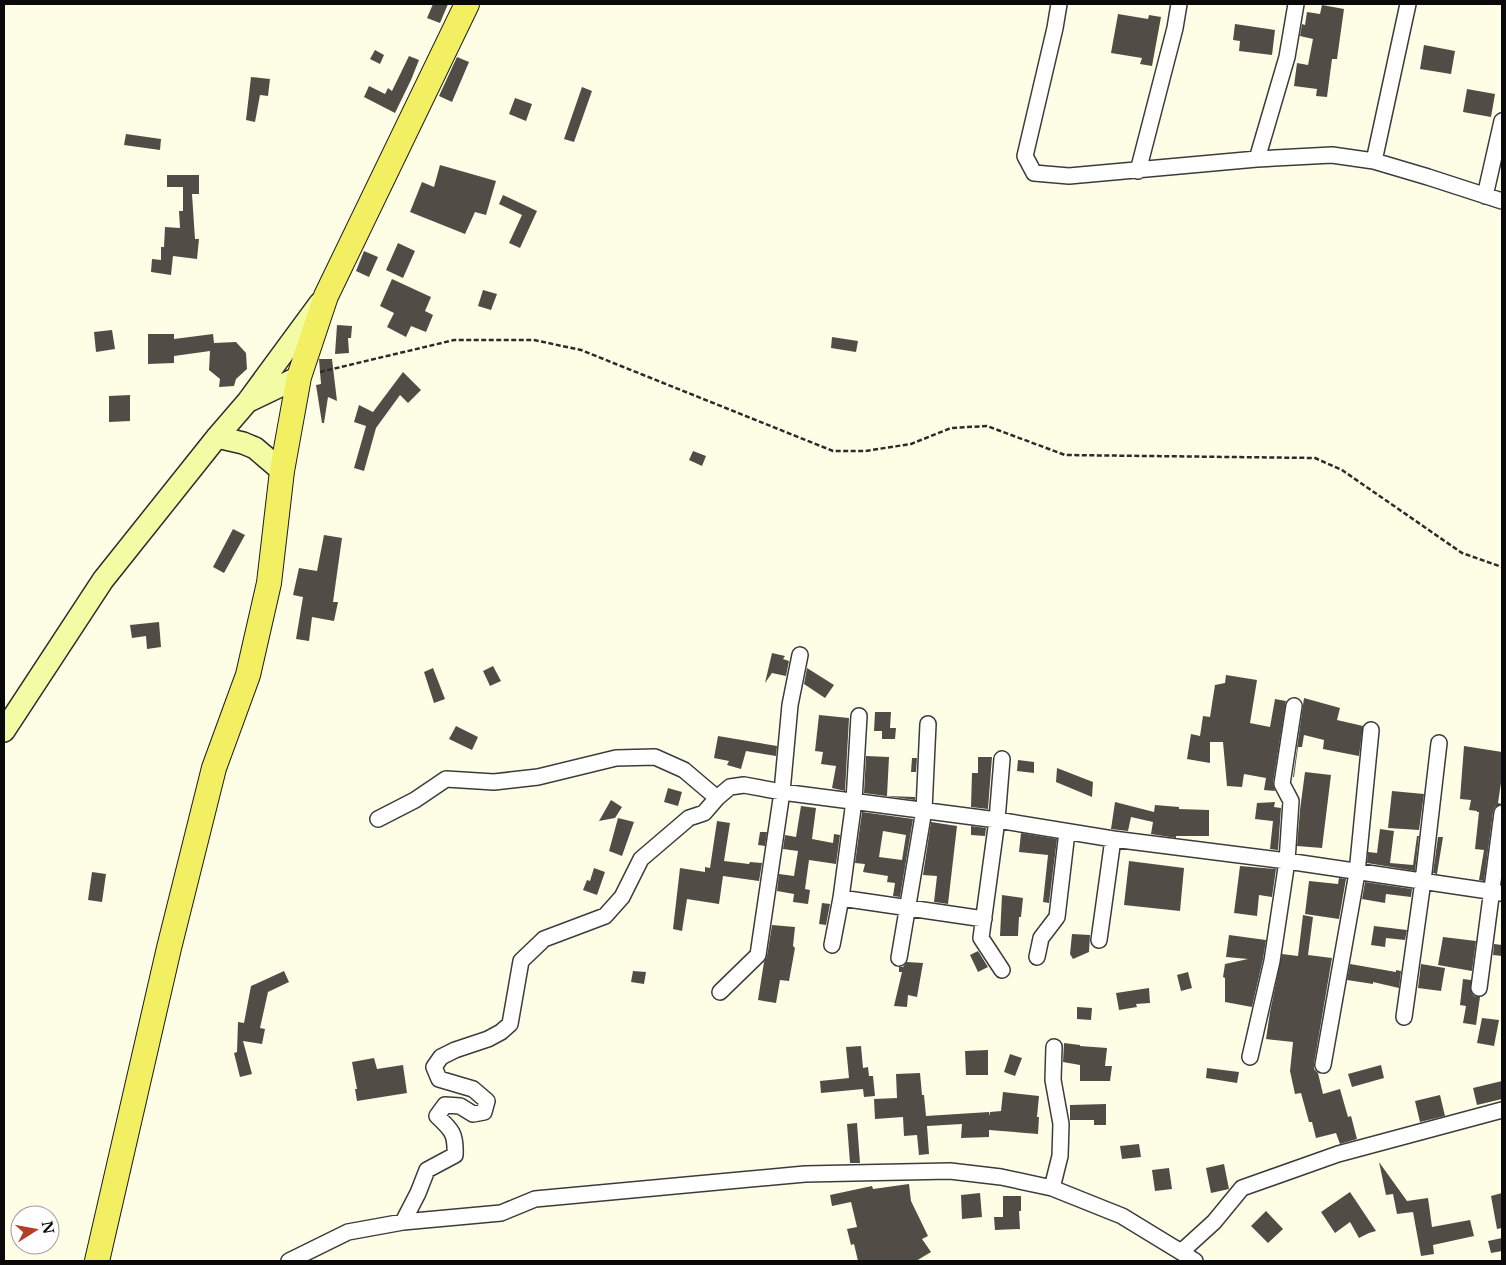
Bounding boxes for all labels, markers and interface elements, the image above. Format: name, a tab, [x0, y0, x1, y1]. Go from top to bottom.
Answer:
north arrow	[10, 1205, 60, 1255]
text: N	[38, 1219, 58, 1236]

